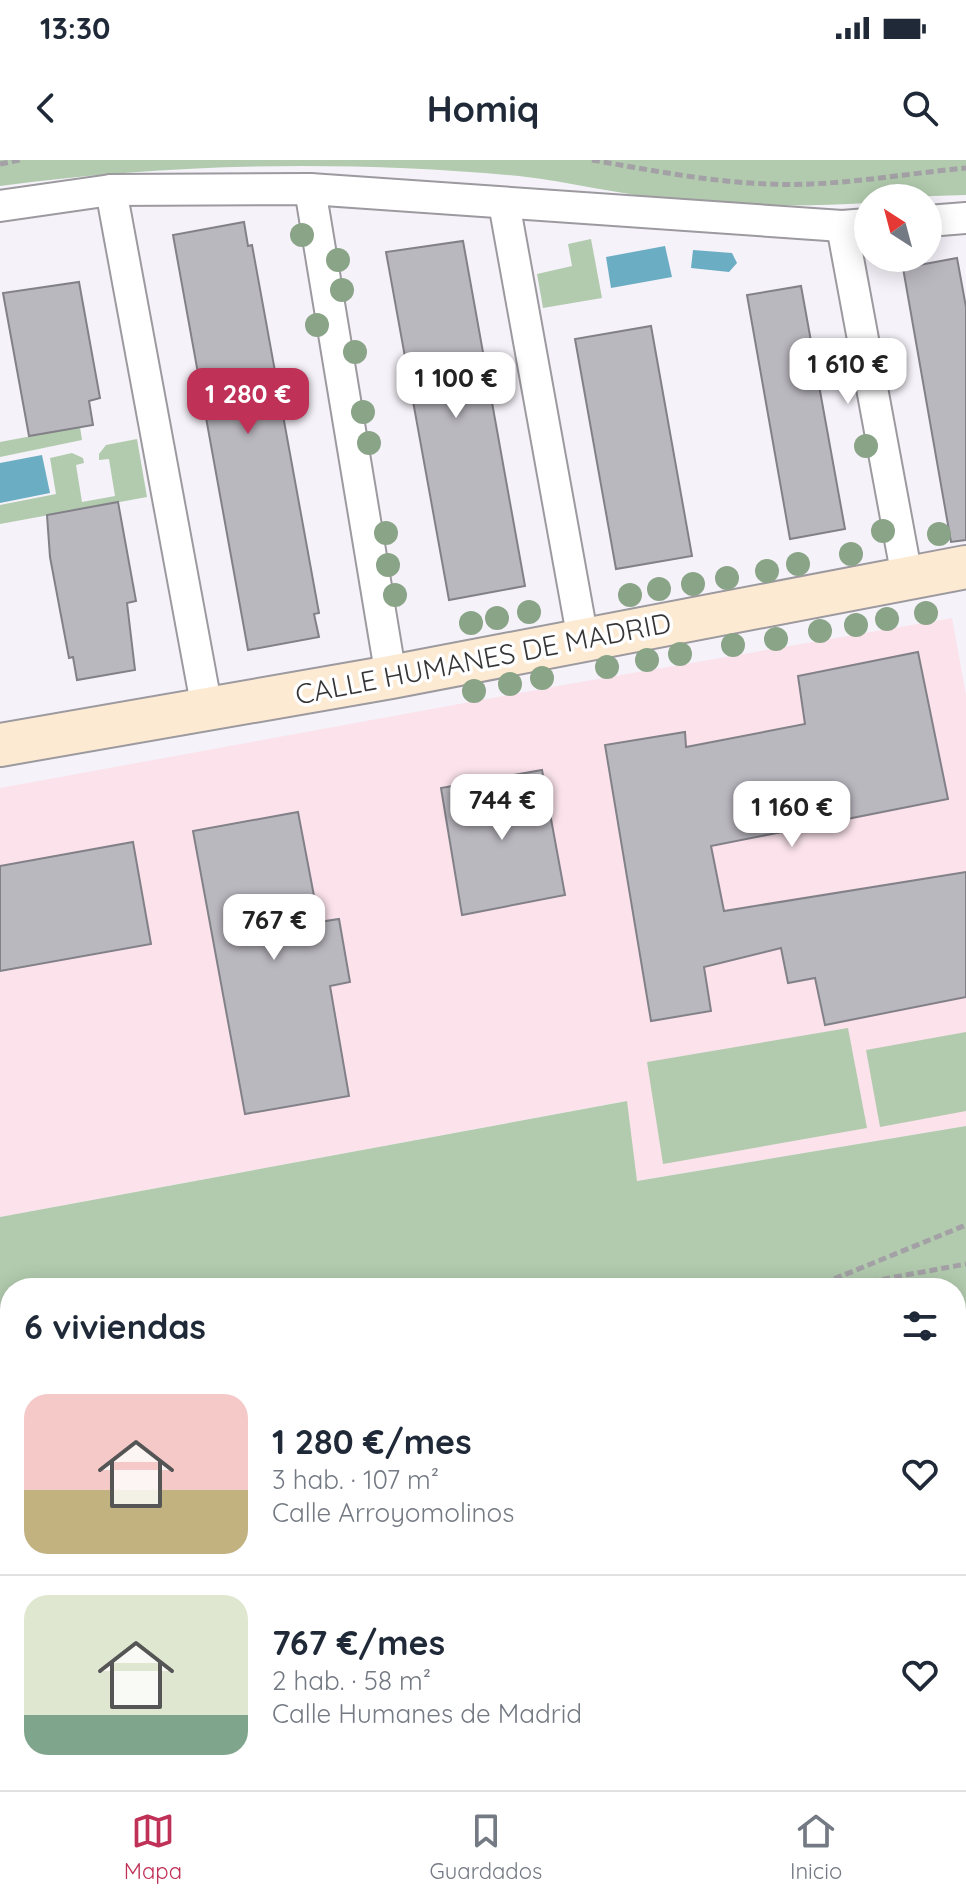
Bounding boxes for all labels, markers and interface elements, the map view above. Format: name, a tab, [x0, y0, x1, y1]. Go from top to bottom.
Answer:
text: 13:30	[40, 9, 111, 47]
icon: back	[24, 86, 68, 130]
text: Homiq	[427, 86, 539, 131]
icon: search	[898, 86, 942, 130]
north arrow	[854, 184, 942, 272]
map controls	[854, 184, 942, 272]
pin: 1 610 €	[774, 338, 922, 406]
text: 1 610 €	[808, 347, 888, 380]
pin: 1 100 €	[382, 352, 530, 420]
text: 1 100 €	[414, 361, 498, 394]
pin: 1 280 €	[174, 368, 322, 436]
text: 1 280 €	[205, 377, 291, 410]
street label: CALLE HUMANES DE MADRID	[292, 604, 674, 712]
pin: 744 €	[446, 774, 558, 842]
pin: 1 160 €	[718, 781, 866, 849]
text: 744 €	[468, 783, 536, 816]
text: 1 160 €	[751, 790, 833, 823]
pin: 767 €	[218, 894, 330, 962]
text: 767 €	[241, 903, 307, 936]
icon: filters	[898, 1304, 942, 1348]
text: 6 viviendas	[24, 1305, 206, 1348]
text: 1 280 €/mes	[272, 1420, 472, 1463]
icon: home	[88, 1426, 184, 1522]
icon: heart	[898, 1452, 942, 1496]
text: 3 hab. · 107 m²	[272, 1463, 439, 1496]
text: Calle Arroyomolinos	[272, 1496, 514, 1529]
text: 767 €/mes	[272, 1621, 445, 1664]
icon: home	[88, 1627, 184, 1723]
icon: heart	[898, 1653, 942, 1697]
text: 2 hab. · 58 m²	[272, 1664, 431, 1697]
text: Calle Humanes de Madrid	[272, 1697, 582, 1730]
tab: Mapa	[124, 1809, 182, 1885]
tab: Guardados	[430, 1809, 542, 1885]
tab: Inicio	[790, 1809, 842, 1885]

